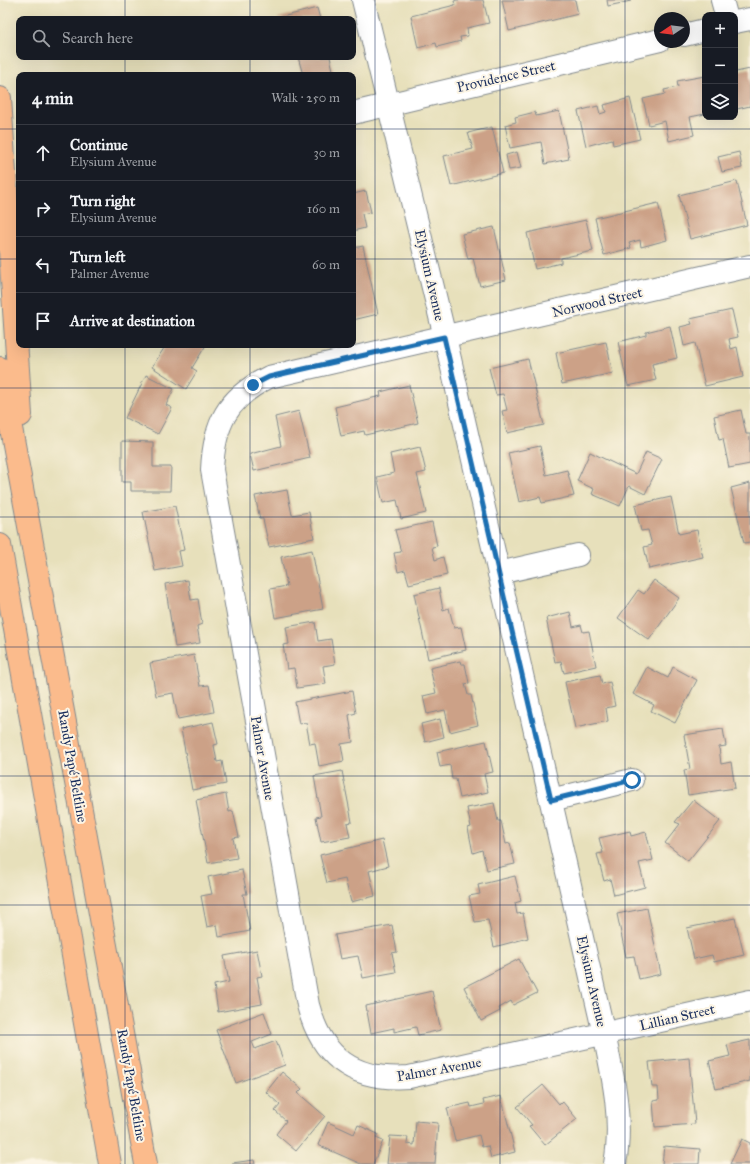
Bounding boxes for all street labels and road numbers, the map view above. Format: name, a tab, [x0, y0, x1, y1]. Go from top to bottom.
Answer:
street label: Providence Street	[455, 57, 557, 96]
street label: Elysium Avenue	[411, 228, 448, 323]
street label: Norwood Street	[550, 284, 644, 321]
street label: Randy Papé Beltline	[54, 708, 91, 824]
street label: Palmer Avenue	[247, 715, 278, 802]
street label: Elysium Avenue	[573, 934, 610, 1029]
street label: Lillian Street	[638, 1001, 717, 1034]
street label: Randy Papé Beltline	[113, 1027, 150, 1143]
street label: Palmer Avenue	[396, 1054, 483, 1085]

